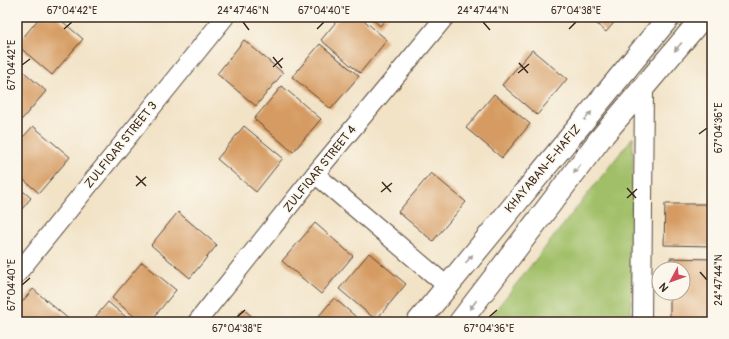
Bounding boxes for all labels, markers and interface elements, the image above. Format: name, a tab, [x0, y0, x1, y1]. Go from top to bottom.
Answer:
text: 67°04'42"E	[47, 5, 97, 17]
text: 24°47'46"N	[217, 5, 269, 17]
text: 67°04'40"E	[298, 5, 350, 17]
text: 24°47'44"N	[457, 5, 509, 17]
text: 67°04'38"E	[551, 5, 601, 17]
text: 67°04'42"E	[6, 40, 18, 90]
one-way arrow	[674, 42, 683, 52]
street label: ZULFIQAR STREET 3	[81, 98, 161, 191]
text: 67°04'36"E	[713, 103, 725, 153]
one-way arrow	[583, 111, 592, 122]
street label: ZULFIQAR STREET 4	[280, 122, 360, 215]
street label: KHAYABAN-E-HAFIZ	[502, 122, 584, 216]
one-way arrow	[573, 163, 582, 174]
one-way arrow	[465, 254, 474, 265]
text: 24°47'44"N	[713, 254, 725, 306]
text: 67°04'40"E	[6, 259, 18, 311]
north arrow	[651, 261, 691, 301]
text: N	[656, 280, 671, 294]
one-way arrow	[468, 300, 477, 311]
text: 67°04'38"E	[212, 323, 262, 335]
text: 67°04'36"E	[464, 323, 514, 335]

